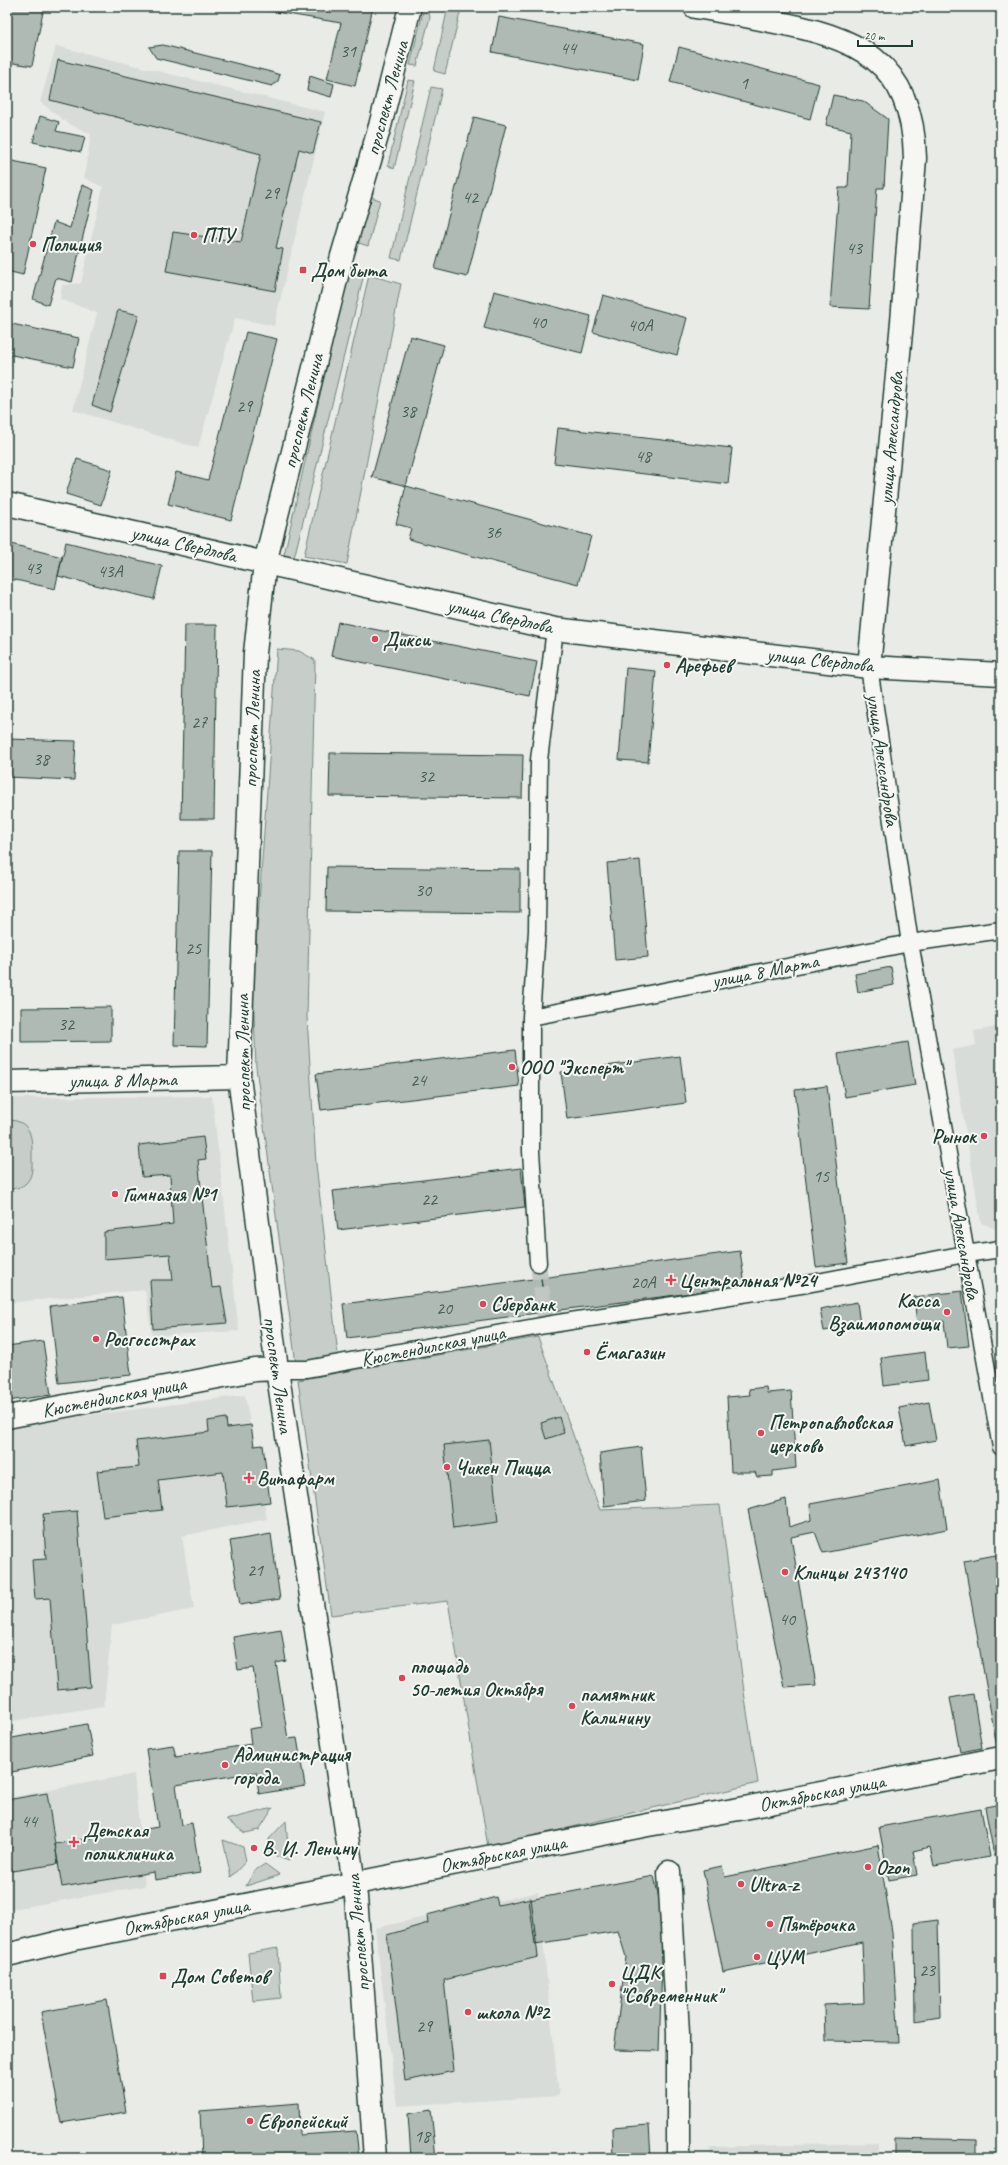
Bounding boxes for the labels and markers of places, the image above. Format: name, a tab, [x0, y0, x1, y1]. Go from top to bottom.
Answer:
place label: ПТУ	[202, 223, 237, 248]
marker: ПТУ	[189, 230, 199, 240]
place label: Полиция	[41, 232, 102, 257]
marker: Полиция	[28, 239, 38, 249]
place label: Дом быта	[311, 258, 388, 283]
marker: Дом быта	[298, 265, 308, 275]
place label: Дикси	[383, 627, 432, 652]
marker: Дикси	[370, 634, 380, 644]
place label: Арефьев	[675, 653, 737, 678]
marker: Арефьев	[662, 660, 672, 670]
place label: ООО "Эксперт"	[520, 1055, 632, 1080]
marker: ООО "Эксперт"	[507, 1062, 517, 1072]
place label: Рынок	[932, 1124, 978, 1149]
marker: Рынок	[979, 1131, 989, 1141]
place label: Гимназия №1	[123, 1182, 218, 1207]
marker: Гимназия №1	[110, 1189, 120, 1199]
place label: Центральная №24	[679, 1268, 820, 1293]
marker: Центральная №24	[666, 1275, 676, 1285]
place label: Касса Взаимопомощи	[828, 1288, 941, 1337]
place label: Сбербанк	[491, 1292, 557, 1317]
marker: Сбербанк	[478, 1299, 488, 1309]
marker: Касса Взаимопомощи	[942, 1307, 952, 1317]
place label: Росгосстрах	[104, 1327, 196, 1352]
marker: Росгосстрах	[91, 1334, 101, 1344]
place label: Ёмагазин	[595, 1340, 666, 1365]
marker: Ёмагазин	[582, 1347, 592, 1357]
place label: Петропавловская церковь	[769, 1410, 893, 1458]
marker: Петропавловская церковь	[756, 1428, 766, 1438]
place label: Чикен Пицца	[455, 1455, 552, 1480]
marker: Чикен Пицца	[442, 1462, 452, 1472]
place label: Витафарм	[257, 1466, 335, 1491]
marker: Витафарм	[244, 1473, 254, 1483]
place label: Клинцы 243140	[793, 1560, 908, 1585]
marker: Клинцы 243140	[780, 1567, 790, 1577]
place label: площадь 50-летия Октября	[410, 1654, 545, 1702]
marker: площадь 50-летия Октября	[397, 1673, 407, 1683]
place label: памятник Калинину	[580, 1682, 656, 1730]
marker: памятник Калинину	[567, 1701, 577, 1711]
place label: Администрация города	[233, 1742, 352, 1790]
marker: Администрация города	[220, 1760, 230, 1770]
place label: Детская поликлиника	[83, 1818, 174, 1866]
marker: Детская поликлиника	[68, 1836, 80, 1848]
place label: В. И. Ленину	[262, 1836, 358, 1861]
marker: В. И. Ленину	[249, 1843, 259, 1853]
place label: Ozon	[876, 1855, 910, 1880]
marker: Ozon	[863, 1862, 873, 1872]
place label: Ultra-z	[749, 1872, 801, 1897]
marker: Ultra-z	[736, 1879, 746, 1889]
place label: Пятёрочка	[778, 1912, 856, 1937]
marker: Пятёрочка	[765, 1919, 775, 1929]
place label: ЦУМ	[765, 1945, 806, 1970]
marker: ЦУМ	[752, 1952, 762, 1962]
place label: ЦДК "Современник"	[620, 1960, 726, 2008]
place label: Дом Советов	[171, 1964, 273, 1989]
marker: Дом Советов	[158, 1971, 168, 1981]
marker: ЦДК "Современник"	[607, 1979, 617, 1989]
place label: школа №2	[476, 2000, 551, 2025]
marker: школа №2	[463, 2007, 473, 2017]
place label: Европейский	[258, 2109, 349, 2134]
marker: Европейский	[245, 2116, 255, 2126]

